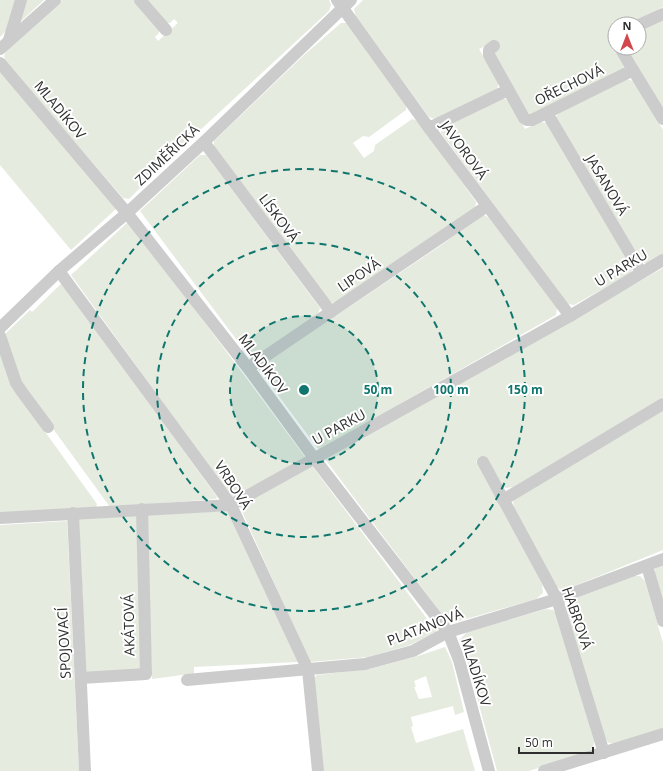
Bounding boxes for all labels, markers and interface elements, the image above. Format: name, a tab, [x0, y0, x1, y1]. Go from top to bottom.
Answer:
north arrow	[607, 16, 647, 56]
text: N	[623, 18, 631, 33]
street label: OŘECHOVÁ	[531, 60, 607, 109]
street label: MLADÍKOV	[30, 77, 91, 143]
street label: JAVOROVÁ	[435, 115, 492, 183]
street label: ZDIMĚŘICKÁ	[130, 120, 203, 189]
street label: JASANOVÁ	[581, 149, 633, 219]
street label: LÍSKOVÁ	[255, 190, 304, 246]
street label: U PARKU	[591, 244, 651, 291]
street label: LIPOVÁ	[334, 253, 384, 296]
street label: MLADÍKOV	[235, 330, 293, 398]
text: 50 m	[364, 381, 392, 398]
text: 100 m	[433, 381, 469, 398]
text: 150 m	[507, 381, 543, 398]
centre of rings	[297, 383, 311, 397]
street label: U PARKU	[309, 404, 369, 449]
street label: VRBOVÁ	[211, 457, 256, 513]
street label: HABROVÁ	[558, 584, 597, 652]
street label: AKÁTOVÁ	[118, 594, 139, 656]
street label: PLATANOVÁ	[384, 603, 466, 650]
street label: SPOJOVACÍ	[52, 607, 75, 679]
street label: MLADÍKOV	[457, 635, 496, 709]
scale bar	[519, 729, 593, 755]
text: 50 m	[525, 734, 553, 751]

